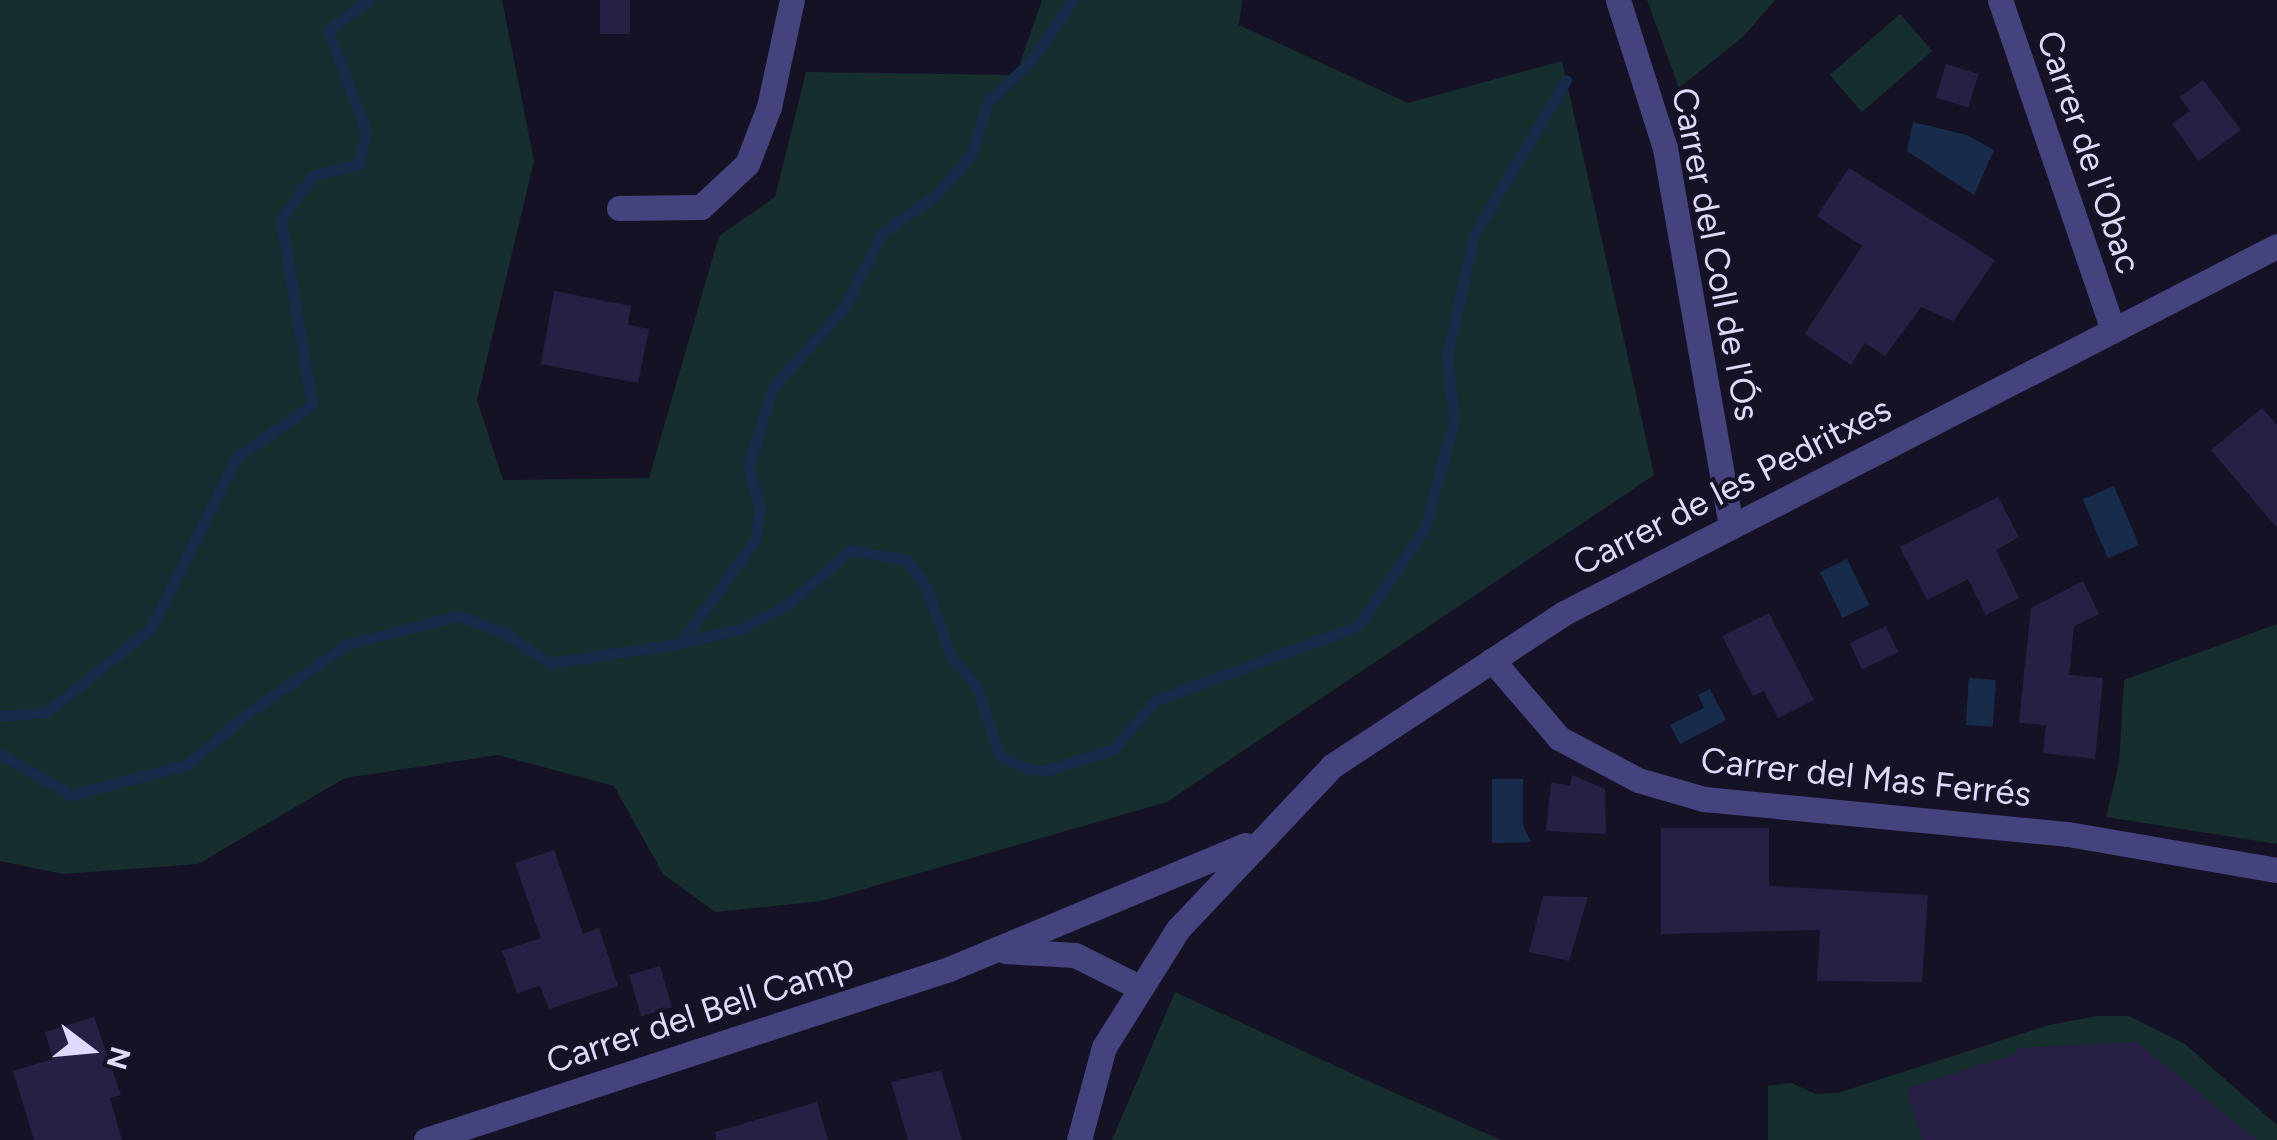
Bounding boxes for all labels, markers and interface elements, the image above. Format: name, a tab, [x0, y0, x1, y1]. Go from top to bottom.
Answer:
street label: Carrer de l'Obac	[2028, 25, 2150, 279]
street label: Carrer del Coll de l'Ós	[1663, 84, 1769, 424]
street label: Carrer de les Pedritxes	[1566, 388, 1898, 584]
street label: Carrer del Mas Ferrés	[1699, 739, 2033, 815]
street label: Carrer del Bell Camp	[541, 944, 859, 1082]
north arrow	[40, 1000, 140, 1100]
text: N	[100, 1043, 138, 1073]

